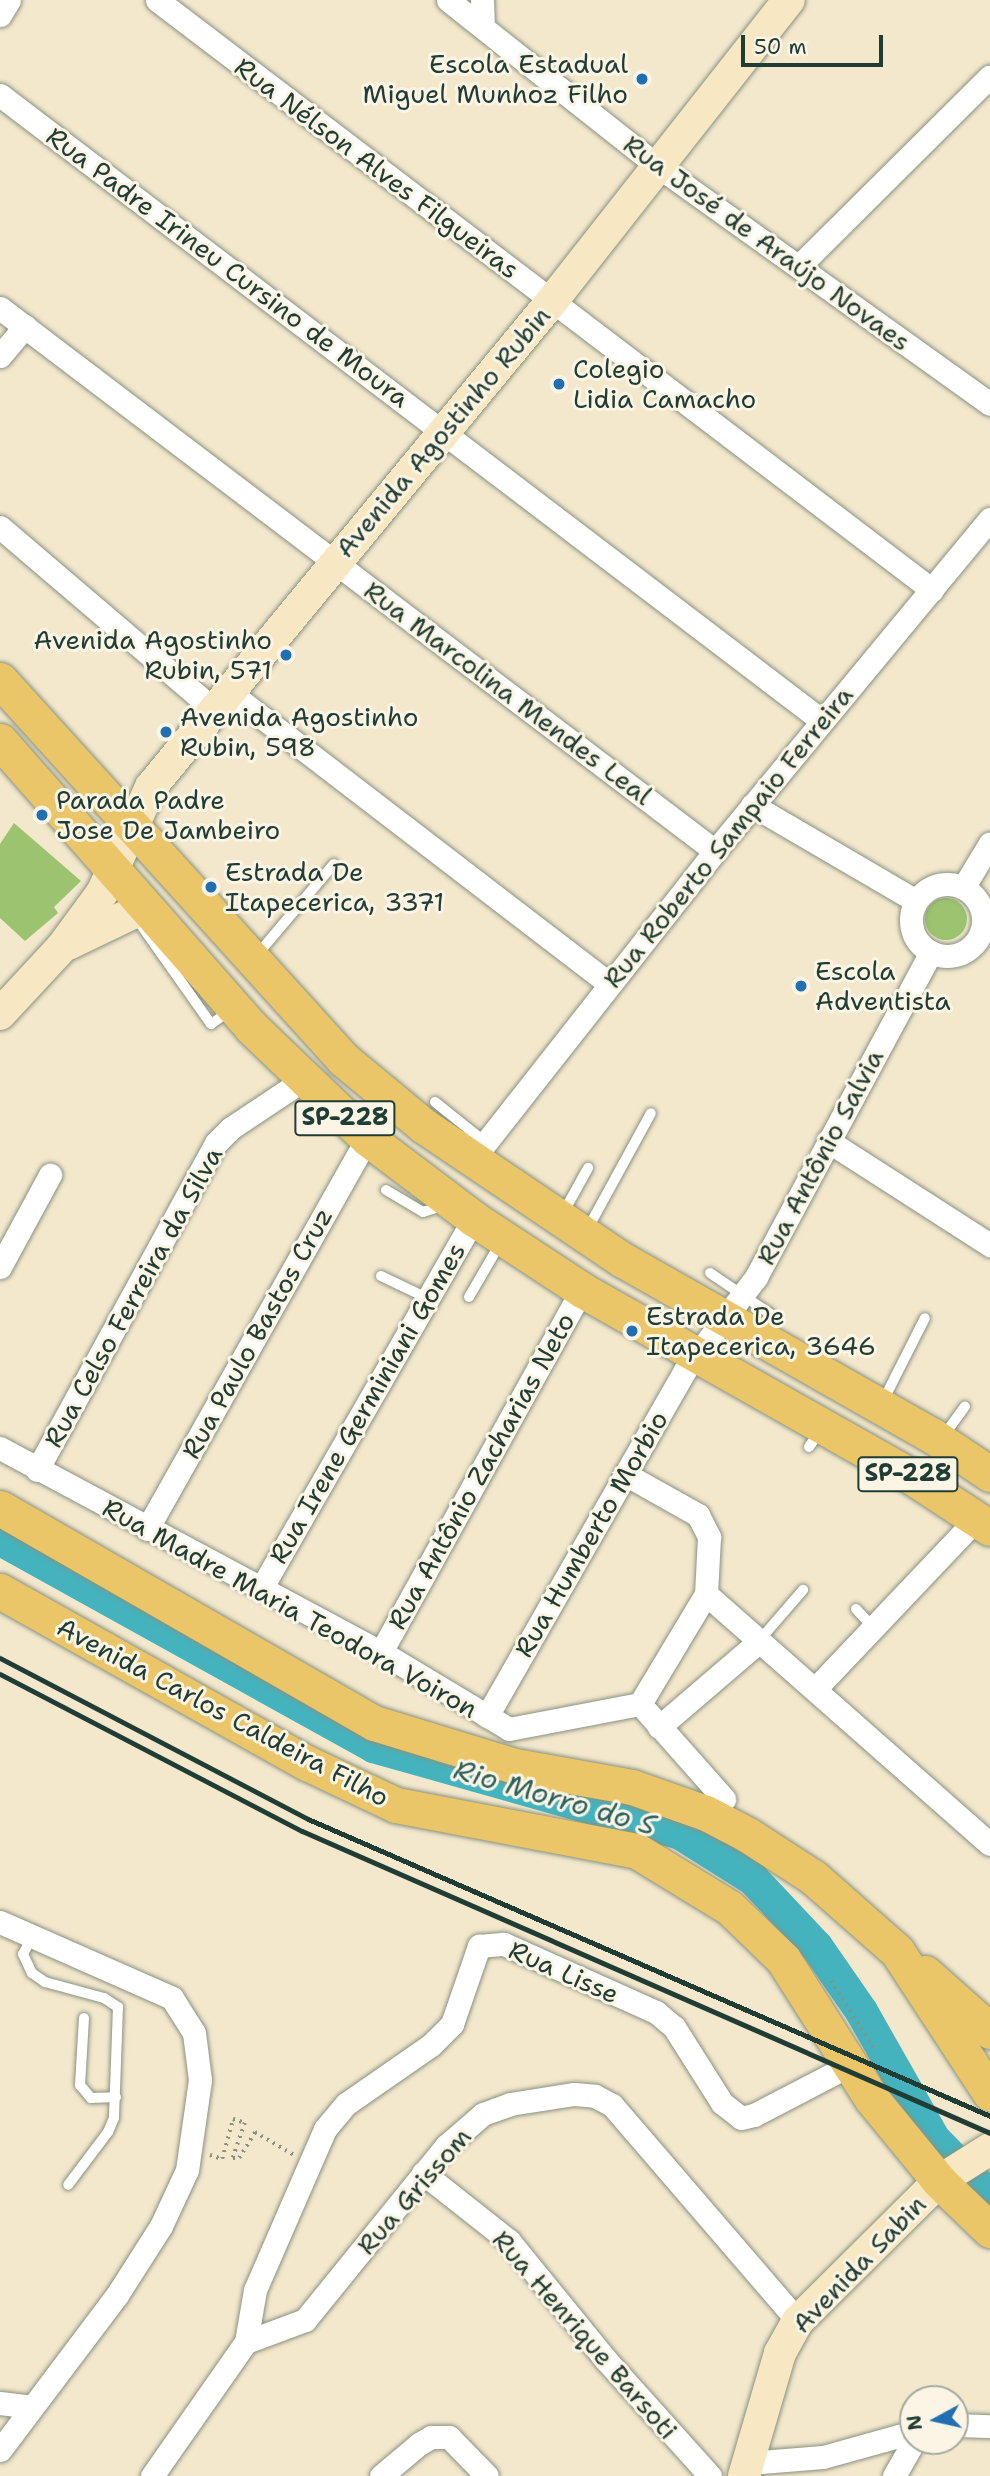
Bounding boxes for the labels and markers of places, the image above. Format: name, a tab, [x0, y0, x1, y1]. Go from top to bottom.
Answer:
place label: Escola Estadual Miguel Munhoz Filho	[363, 48, 628, 110]
marker: Escola Estadual Miguel Munhoz Filho	[634, 71, 650, 87]
place label: Colegio Lidia Camacho	[573, 353, 756, 414]
marker: Colegio Lidia Camacho	[551, 376, 567, 392]
place label: Avenida Agostinho Rubin, 571	[34, 624, 272, 686]
marker: Avenida Agostinho Rubin, 571	[278, 647, 294, 663]
place label: Avenida Agostinho Rubin, 598	[180, 701, 418, 762]
marker: Avenida Agostinho Rubin, 598	[158, 724, 174, 740]
place label: Parada Padre Jose De Jambeiro	[56, 784, 280, 846]
marker: Parada Padre Jose De Jambeiro	[34, 807, 50, 823]
place label: Estrada De Itapecerica, 3371	[225, 856, 444, 917]
marker: Estrada De Itapecerica, 3371	[203, 879, 219, 895]
place label: Escola Adventista	[815, 955, 951, 1016]
marker: Escola Adventista	[793, 978, 809, 994]
place label: Estrada De Itapecerica, 3646	[646, 1300, 876, 1362]
marker: Estrada De Itapecerica, 3646	[624, 1323, 640, 1339]

